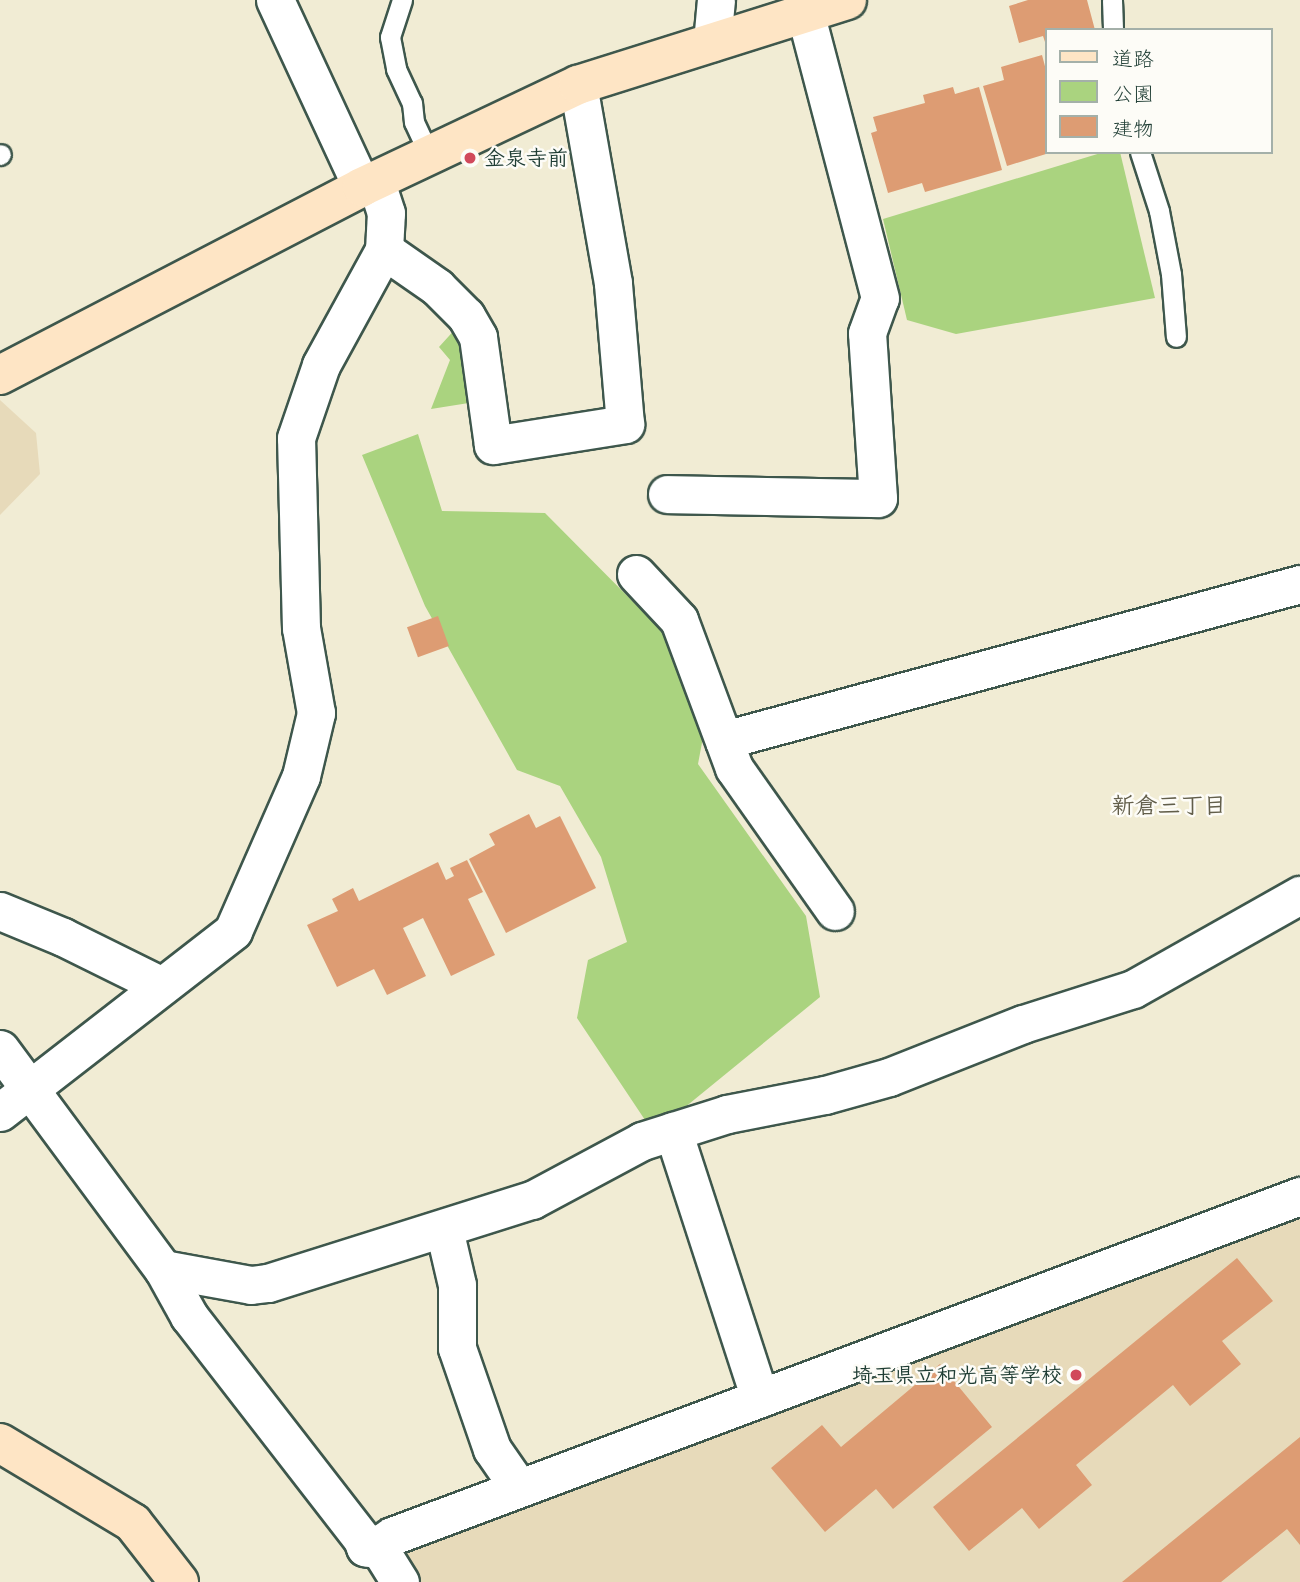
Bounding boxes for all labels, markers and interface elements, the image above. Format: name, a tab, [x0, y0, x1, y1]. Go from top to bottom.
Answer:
legend	[1044, 28, 1272, 154]
text: 道路	[1112, 45, 1154, 72]
text: 公園	[1112, 80, 1154, 107]
text: 建物	[1112, 115, 1154, 142]
place label: 金泉寺前	[484, 145, 568, 171]
marker: 金泉寺前	[462, 150, 478, 166]
district label: 新倉三丁目	[1112, 791, 1226, 819]
place label: 埼玉県立和光高等学校	[852, 1362, 1062, 1388]
marker: 埼玉県立和光高等学校	[1068, 1367, 1084, 1383]

